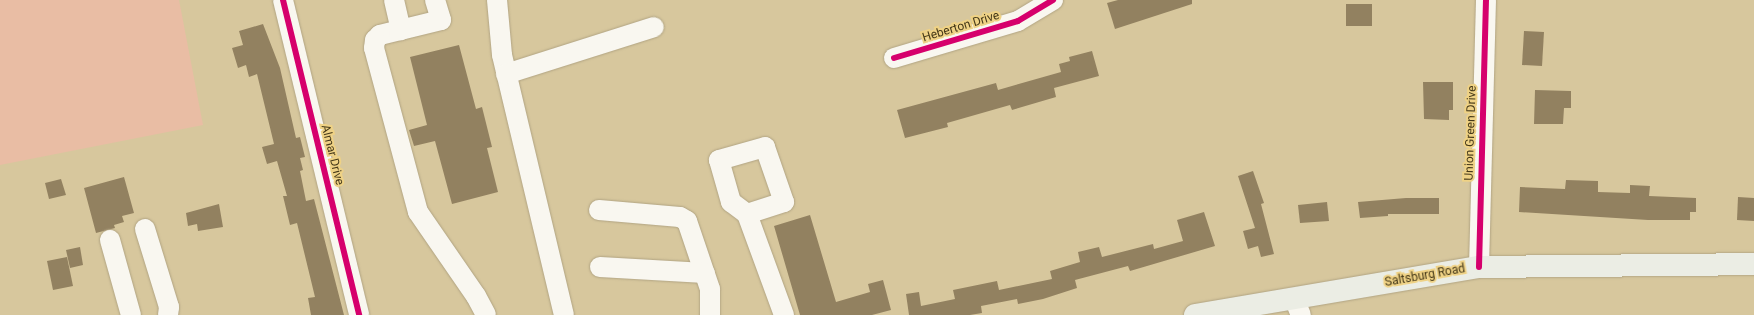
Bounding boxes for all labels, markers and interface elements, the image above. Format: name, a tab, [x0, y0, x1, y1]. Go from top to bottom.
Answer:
street label: Heberton Drive	[921, 8, 1001, 46]
street label: Union Green Drive	[1462, 85, 1480, 181]
street label: Almar Drive	[318, 123, 346, 187]
street label: Saltsburg Road	[1384, 262, 1466, 290]

